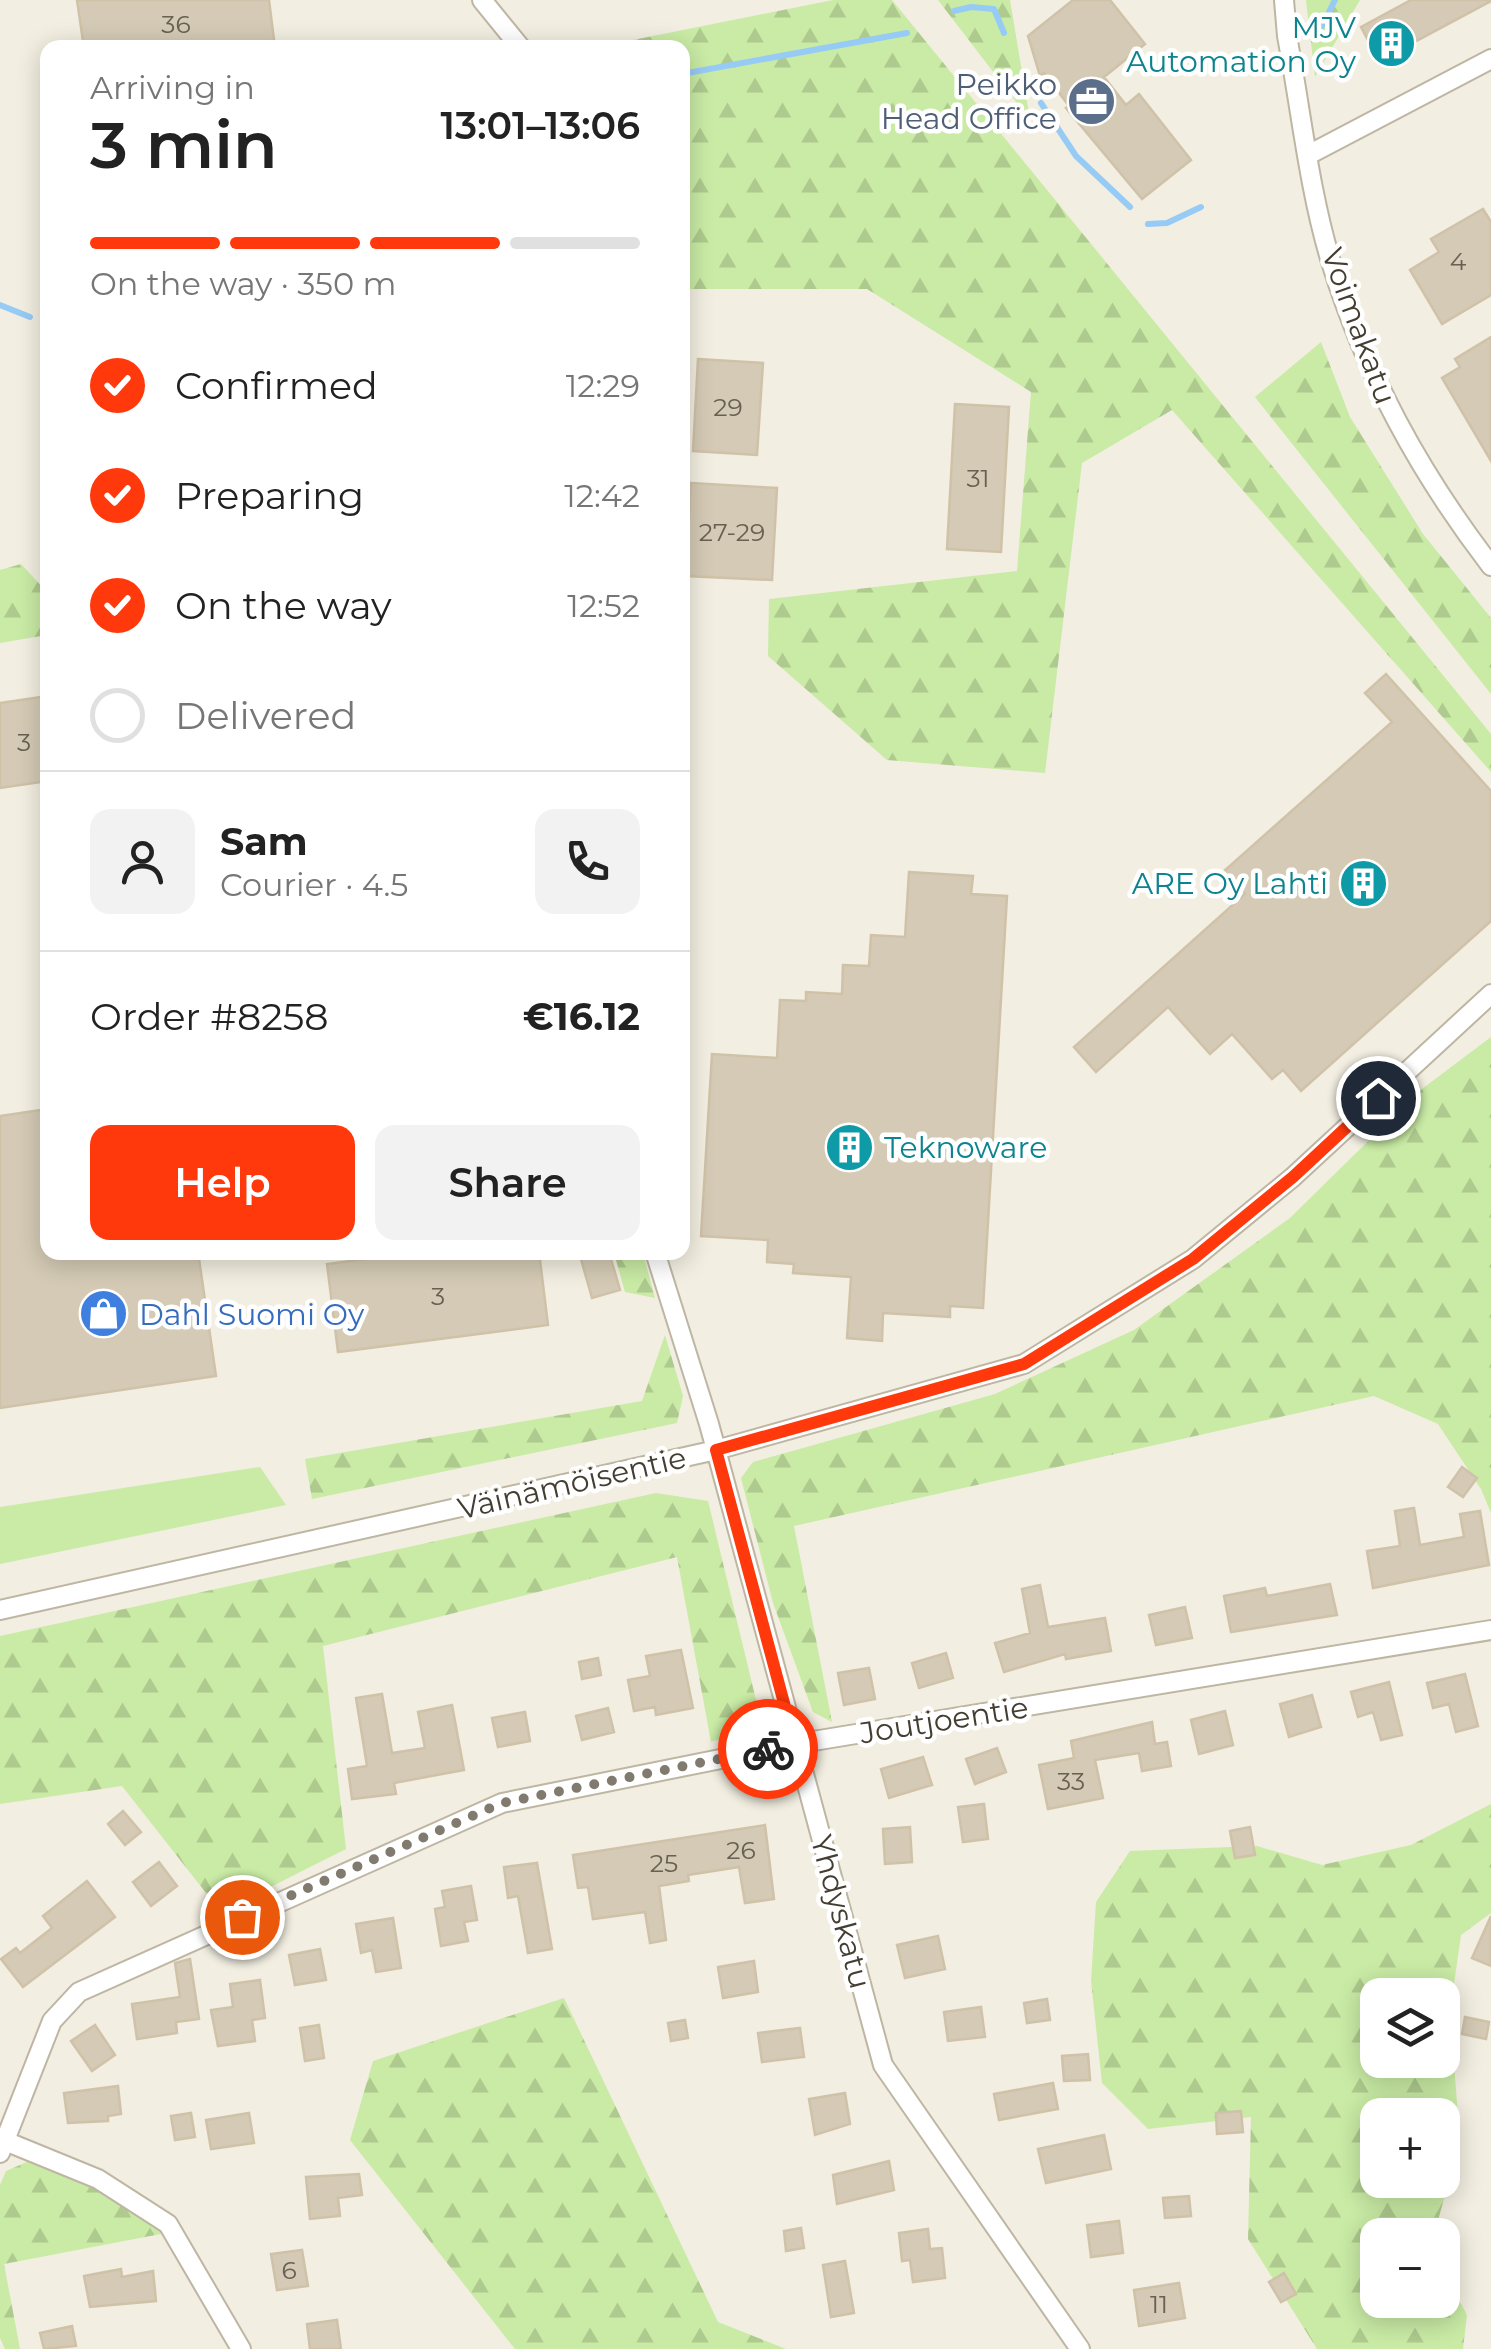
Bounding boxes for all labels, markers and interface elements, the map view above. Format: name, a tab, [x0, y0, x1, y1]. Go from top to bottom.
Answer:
house number: 36	[161, 9, 191, 39]
place label: MJV Automation Oy	[1126, 9, 1357, 80]
building icon: MJV Automation Oy	[1365, 18, 1417, 70]
place label: Peikko Head Office	[881, 66, 1057, 137]
text: Arriving in	[90, 68, 255, 107]
office icon: Peikko Head Office	[1066, 75, 1118, 127]
text: 13:01–13:06	[441, 102, 640, 149]
text: 3 min	[90, 105, 278, 184]
street label: Voimakatu	[1314, 243, 1404, 409]
house number: 4	[1450, 246, 1467, 276]
text: On the way · 350 m	[90, 264, 397, 303]
icon: check	[90, 358, 145, 413]
text: Confirmed	[175, 362, 378, 409]
text: 12:29	[566, 366, 640, 405]
house number: 29	[713, 392, 743, 422]
house number: 31	[966, 463, 990, 493]
icon: check	[90, 468, 145, 523]
text: Preparing	[175, 472, 364, 519]
text: 12:42	[564, 476, 640, 515]
house number: 27-29	[699, 517, 765, 547]
icon: check	[90, 578, 145, 633]
text: On the way	[175, 582, 392, 629]
text: 12:52	[567, 586, 640, 625]
text: Delivered	[175, 692, 356, 739]
house number: 3	[17, 727, 31, 757]
button: person	[90, 809, 195, 914]
button: phone	[535, 809, 640, 914]
text: Sam	[220, 818, 308, 865]
building icon: ARE Oy Lahti	[1337, 857, 1389, 909]
text: Courier · 4.5	[220, 865, 408, 904]
place label: ARE Oy Lahti	[1132, 865, 1328, 902]
text: Order #8258	[90, 993, 329, 1040]
text: €16.12	[523, 993, 640, 1040]
pin	[1336, 1056, 1421, 1141]
icon: home	[1351, 1071, 1406, 1126]
building icon: Teknoware	[823, 1121, 875, 1173]
button: Help	[90, 1125, 355, 1240]
button: Share	[375, 1125, 640, 1240]
place label: Teknoware	[884, 1129, 1047, 1166]
house number: 3	[431, 1281, 445, 1311]
shop icon: Dahl Suomi Oy	[78, 1288, 130, 1340]
place label: Dahl Suomi Oy	[139, 1296, 365, 1333]
street label: Väinämöisentie	[454, 1439, 690, 1527]
street label: Joutjoentie	[856, 1688, 1031, 1752]
courier	[718, 1699, 818, 1799]
icon: bike	[741, 1722, 796, 1777]
house number: 33	[1057, 1766, 1085, 1796]
street label: Yhdyskatu	[803, 1831, 879, 1993]
house number: 26	[726, 1835, 756, 1865]
house number: 25	[650, 1848, 678, 1878]
pin	[200, 1875, 285, 1960]
icon: bag	[215, 1890, 270, 1945]
map controls	[1360, 1978, 1460, 2318]
button: layers	[1360, 1978, 1460, 2078]
button: +	[1360, 2098, 1460, 2198]
button: −	[1360, 2218, 1460, 2318]
house number: 6	[281, 2255, 297, 2285]
house number: 11	[1150, 2289, 1168, 2319]

